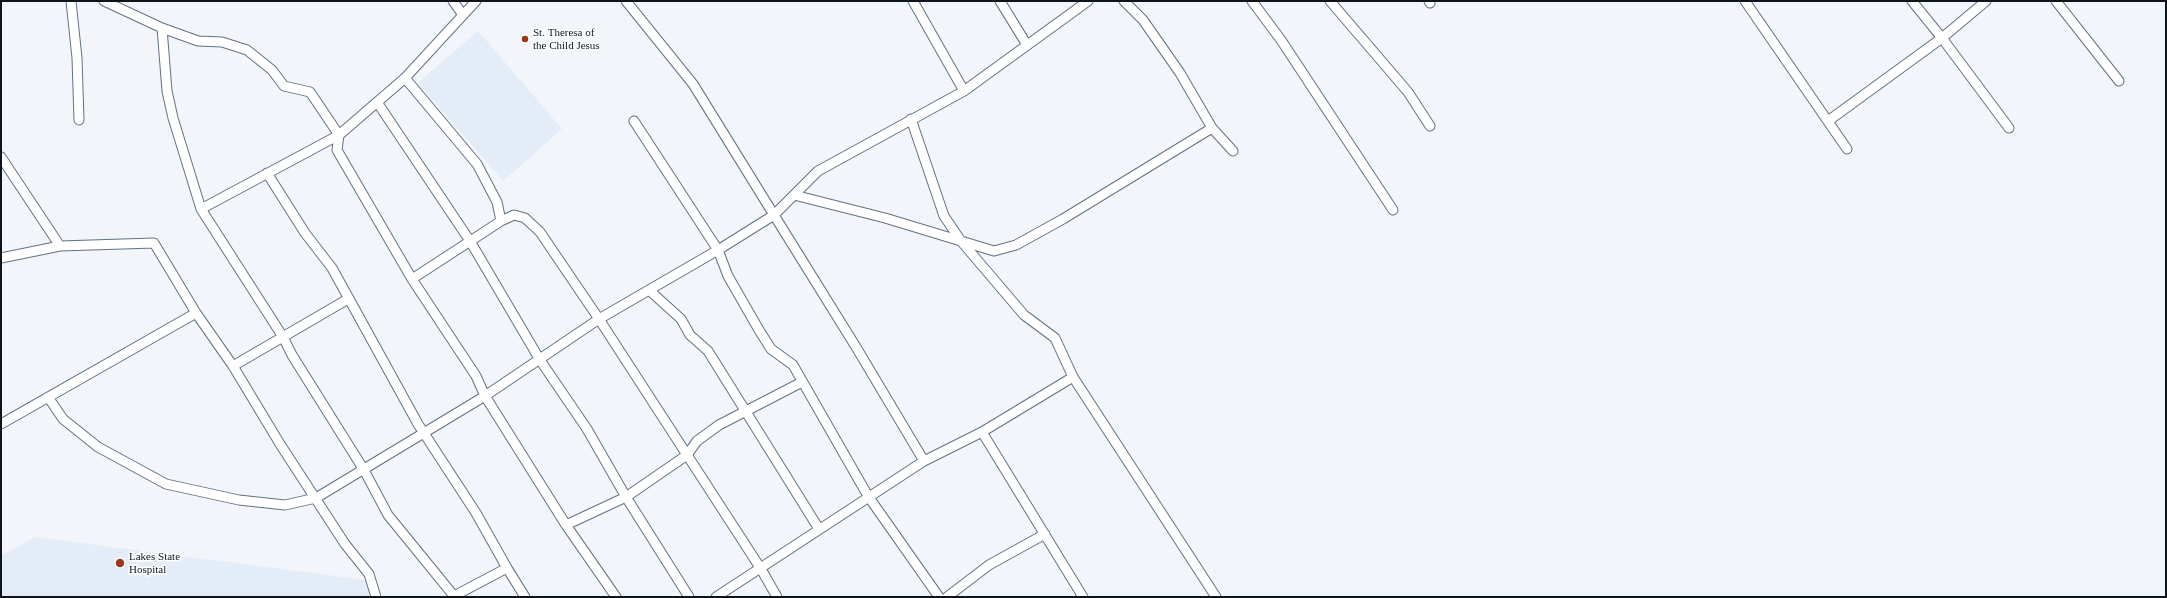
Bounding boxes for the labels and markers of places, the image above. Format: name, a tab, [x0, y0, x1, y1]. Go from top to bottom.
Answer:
place label: St. Theresa of the Child Jesus	[533, 26, 600, 52]
marker: St. Theresa of the Child Jesus	[520, 34, 530, 44]
place label: Lakes State Hospital	[129, 550, 180, 576]
marker: Lakes State Hospital	[114, 557, 126, 569]

